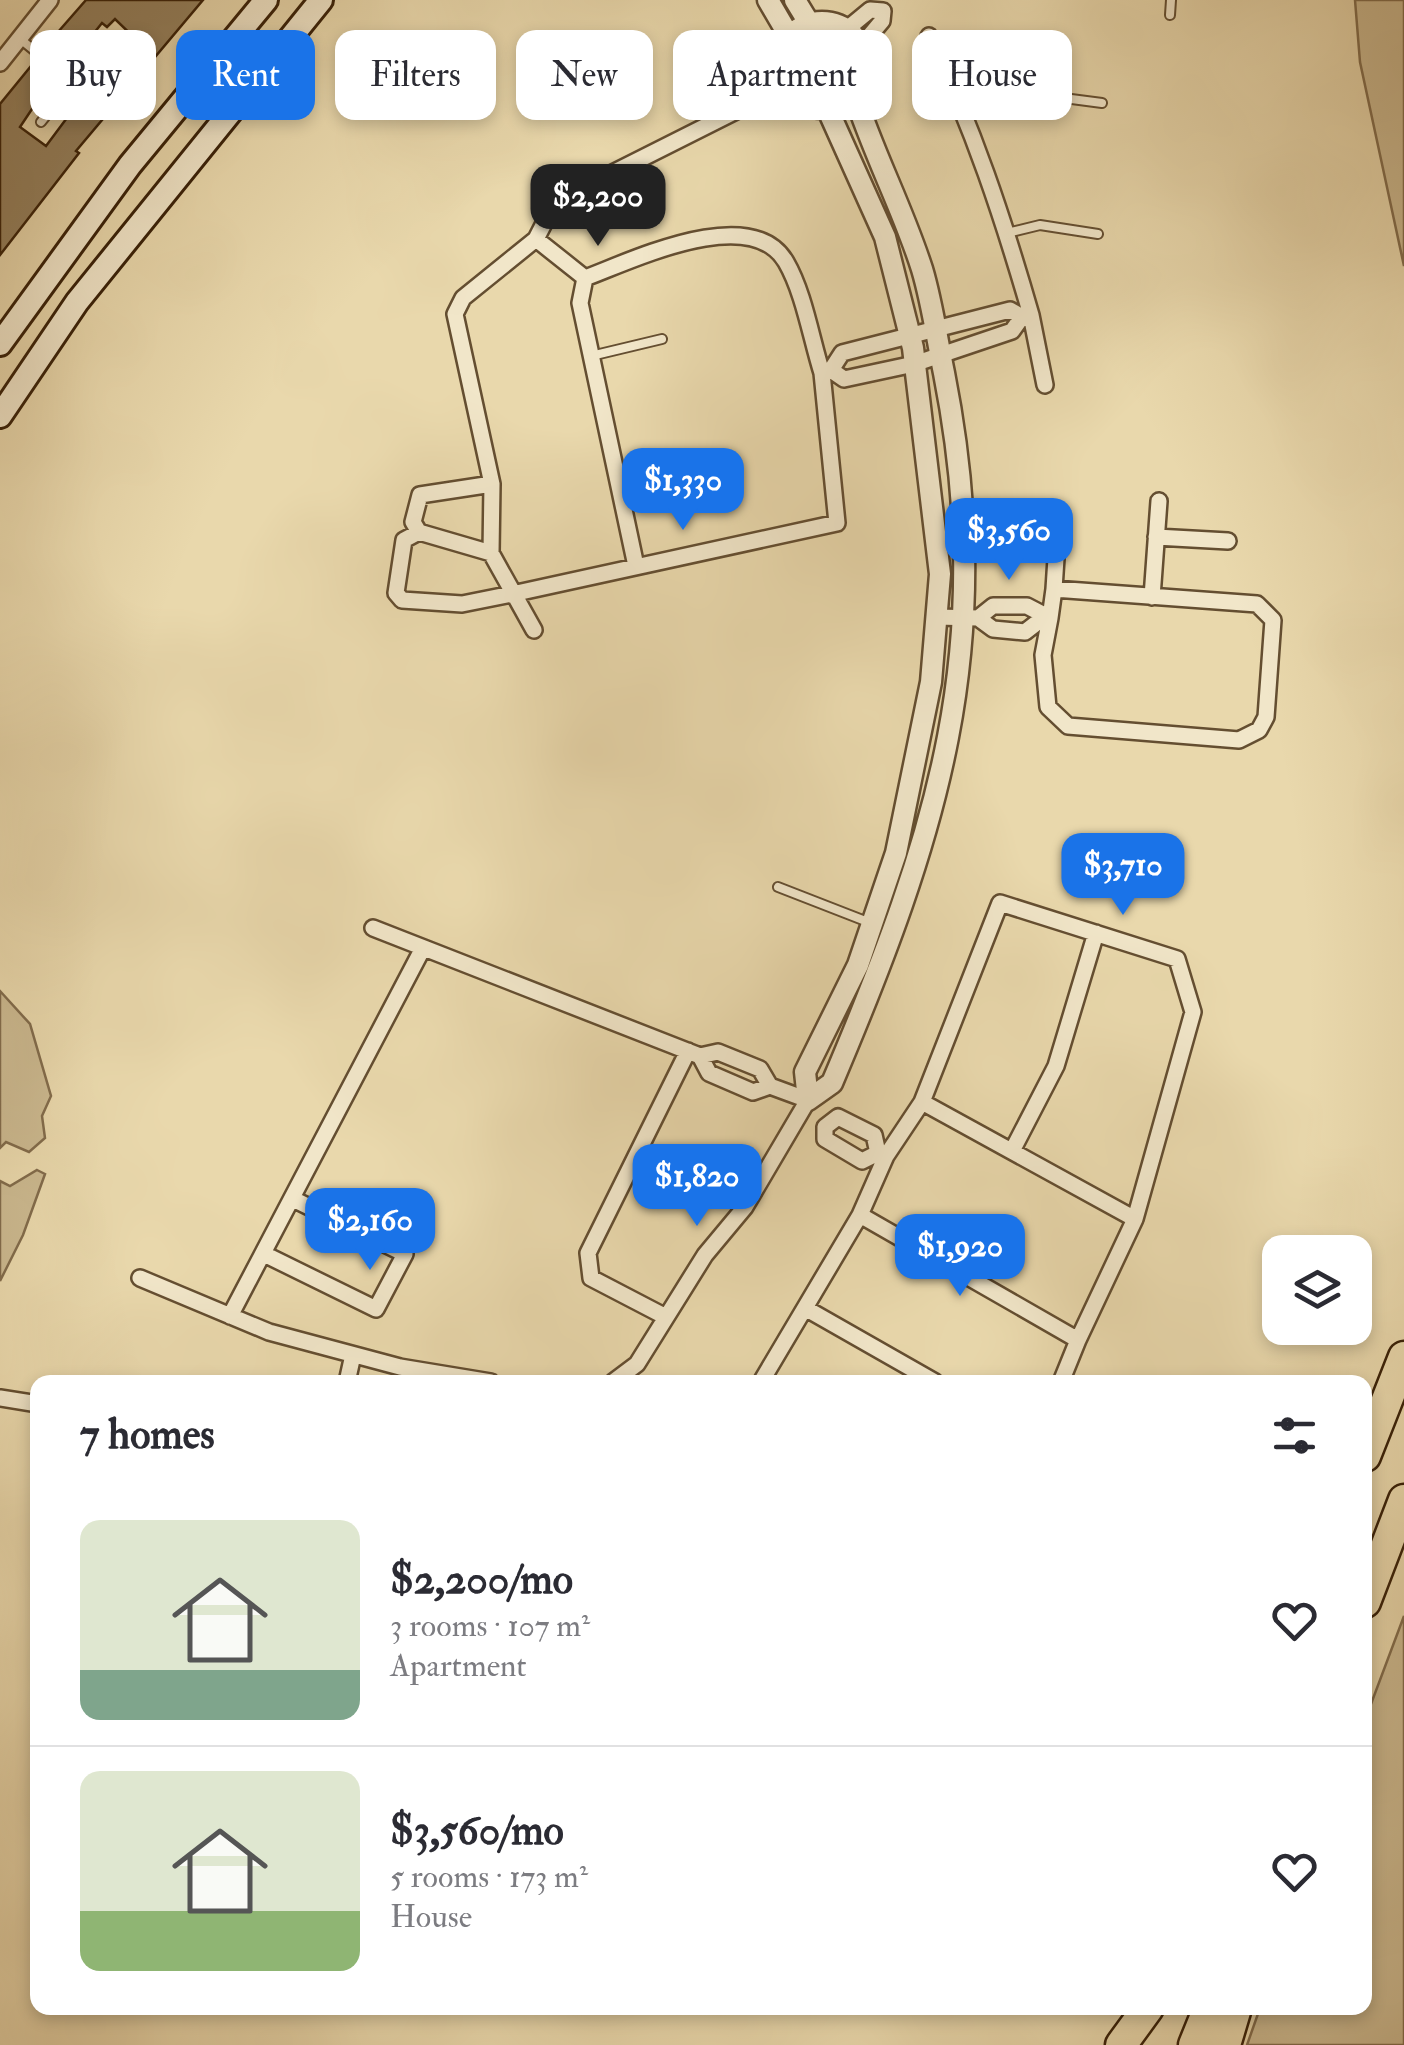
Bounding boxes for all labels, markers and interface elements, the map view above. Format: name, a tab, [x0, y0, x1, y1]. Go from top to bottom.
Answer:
chip: Buy	[30, 30, 156, 120]
chip: Rent	[176, 30, 315, 120]
chip: Filters	[335, 30, 496, 120]
chip: New	[516, 30, 653, 120]
chip: Apartment	[673, 30, 892, 120]
chip: House	[912, 30, 1072, 120]
pin: $2,200	[517, 164, 679, 249]
text: $2,200	[553, 176, 643, 216]
pin: $1,330	[602, 448, 764, 533]
text: $1,330	[644, 460, 722, 500]
pin: $3,560	[928, 498, 1090, 583]
text: $3,560	[967, 510, 1051, 550]
pin: $3,710	[1042, 833, 1204, 918]
text: $3,710	[1083, 845, 1163, 885]
pin: $1,820	[616, 1144, 778, 1229]
text: $1,820	[655, 1156, 739, 1196]
pin: $2,160	[289, 1188, 451, 1273]
text: $2,160	[327, 1200, 413, 1240]
pin: $1,920	[879, 1214, 1041, 1299]
text: $1,920	[917, 1226, 1003, 1266]
map controls	[1262, 1235, 1372, 1345]
button: layers	[1262, 1235, 1372, 1345]
icon: filters	[1267, 1408, 1322, 1463]
text: 7 homes	[80, 1409, 215, 1461]
text: $2,200/mo	[390, 1554, 573, 1606]
icon: home	[160, 1560, 280, 1680]
icon: heart	[1267, 1593, 1322, 1648]
text: 3 rooms · 107 m²	[390, 1606, 590, 1646]
text: Apartment	[390, 1646, 527, 1686]
text: $3,560/mo	[390, 1805, 564, 1857]
icon: home	[160, 1811, 280, 1931]
icon: heart	[1267, 1844, 1322, 1899]
text: 5 rooms · 173 m²	[390, 1857, 588, 1897]
text: House	[390, 1897, 472, 1937]

